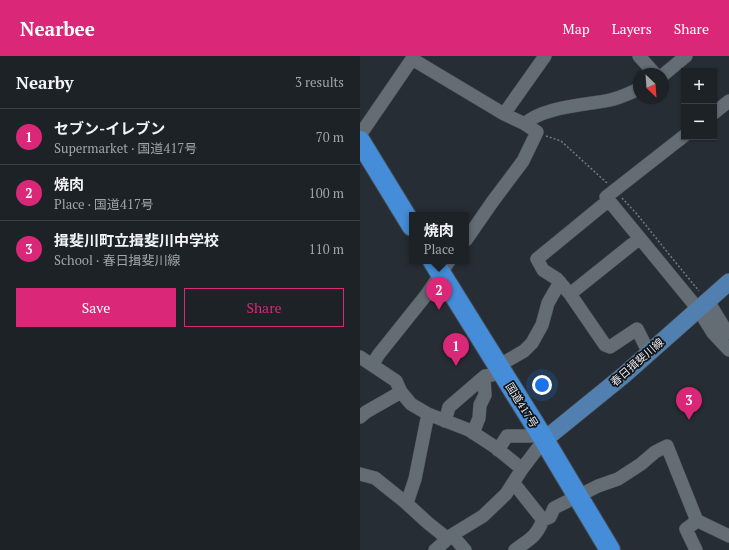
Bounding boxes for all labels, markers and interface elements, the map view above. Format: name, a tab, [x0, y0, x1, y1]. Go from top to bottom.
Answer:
text: Nearbee	[20, 16, 95, 41]
text: Map	[563, 19, 590, 38]
text: Layers	[612, 19, 652, 38]
text: Share	[674, 19, 709, 38]
north arrow	[633, 68, 669, 104]
map controls	[681, 68, 717, 140]
button: +	[681, 68, 717, 104]
text: Nearby	[16, 71, 74, 94]
text: 3 results	[295, 73, 344, 91]
button: −	[681, 104, 717, 140]
text: セブン-イレブン	[54, 118, 165, 138]
text: 1	[25, 128, 33, 146]
text: 70 m	[316, 128, 344, 146]
text: Supermarket · 国道417号	[54, 139, 197, 157]
text: 焼肉	[54, 174, 84, 194]
text: 2	[25, 184, 33, 202]
text: 100 m	[309, 184, 344, 202]
text: Place · 国道417号	[54, 195, 154, 213]
popup	[409, 212, 469, 264]
text: 焼肉	[424, 220, 454, 240]
text: 揖斐川町立揖斐川中学校	[54, 230, 219, 250]
text: 3	[25, 240, 33, 258]
text: 110 m	[309, 240, 344, 258]
text: Place	[424, 240, 454, 258]
text: School · 春日揖斐川線	[54, 251, 180, 269]
pin: 2	[426, 277, 452, 310]
button: Save	[16, 288, 176, 327]
button: Share	[184, 288, 344, 327]
pin: 1	[443, 333, 469, 366]
street label: 春日揖斐川線	[608, 335, 666, 389]
your location	[532, 375, 552, 395]
street label: 国道417号	[503, 380, 541, 430]
pin: 3	[676, 387, 702, 420]

